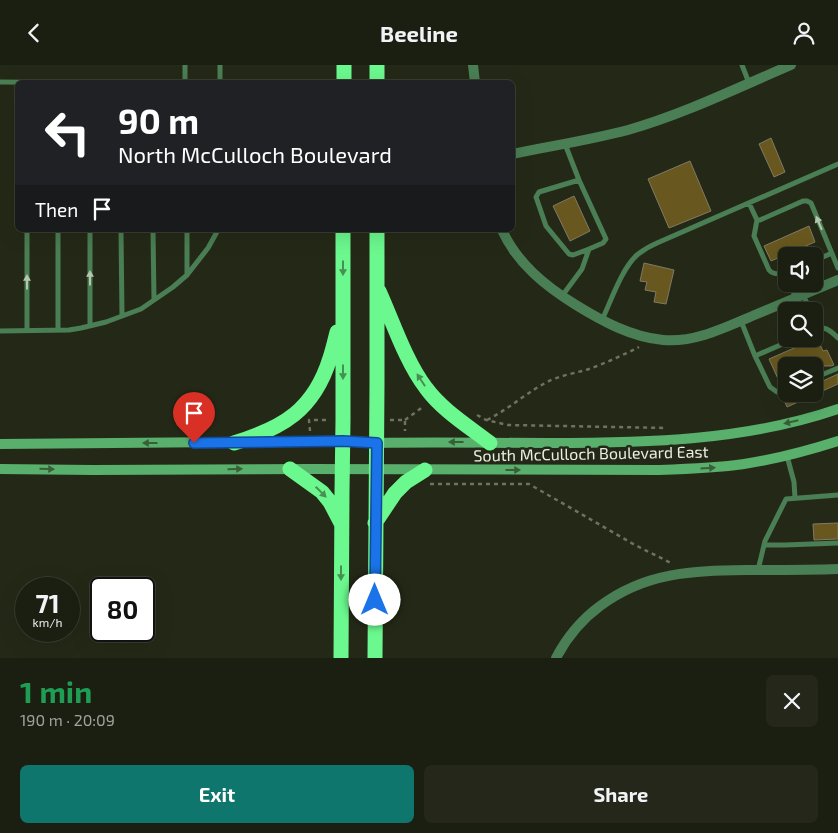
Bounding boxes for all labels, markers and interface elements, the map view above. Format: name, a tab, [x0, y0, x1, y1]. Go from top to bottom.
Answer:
icon: back	[20, 19, 48, 47]
icon: person	[790, 19, 818, 47]
text: Beeline	[380, 20, 458, 46]
text: 90 m	[118, 99, 199, 141]
icon: left	[35, 100, 100, 165]
text: North McCulloch Boulevard	[118, 141, 392, 167]
icon: arrive	[88, 195, 116, 223]
text: Then	[35, 198, 78, 221]
one-way arrow	[815, 215, 823, 230]
map controls	[778, 247, 823, 402]
button: sound	[778, 247, 823, 292]
one-way arrow	[339, 260, 347, 276]
one-way arrow	[86, 270, 94, 286]
one-way arrow	[23, 273, 31, 289]
button: search	[778, 302, 823, 347]
button: layers	[778, 357, 823, 402]
one-way arrow	[339, 364, 347, 380]
one-way arrow	[416, 374, 426, 387]
pin	[173, 392, 215, 443]
icon: arrive	[180, 399, 208, 427]
one-way arrow	[784, 418, 799, 426]
one-way arrow	[448, 438, 464, 446]
one-way arrow	[142, 439, 158, 447]
street label: South McCulloch Boulevard East	[473, 441, 709, 465]
one-way arrow	[700, 463, 716, 471]
one-way arrow	[39, 465, 55, 473]
one-way arrow	[227, 465, 243, 473]
one-way arrow	[505, 466, 521, 474]
one-way arrow	[314, 486, 326, 498]
one-way arrow	[337, 565, 345, 581]
position arrow	[348, 573, 400, 625]
speed limit sign: 80	[90, 577, 155, 642]
text: 71	[35, 588, 60, 618]
text: km/h	[33, 615, 62, 629]
text: 1 min	[20, 673, 92, 709]
button: close	[766, 675, 818, 727]
text: 190 m · 20:09	[20, 710, 115, 729]
button: Exit	[20, 765, 414, 823]
button: Share	[424, 765, 818, 823]

